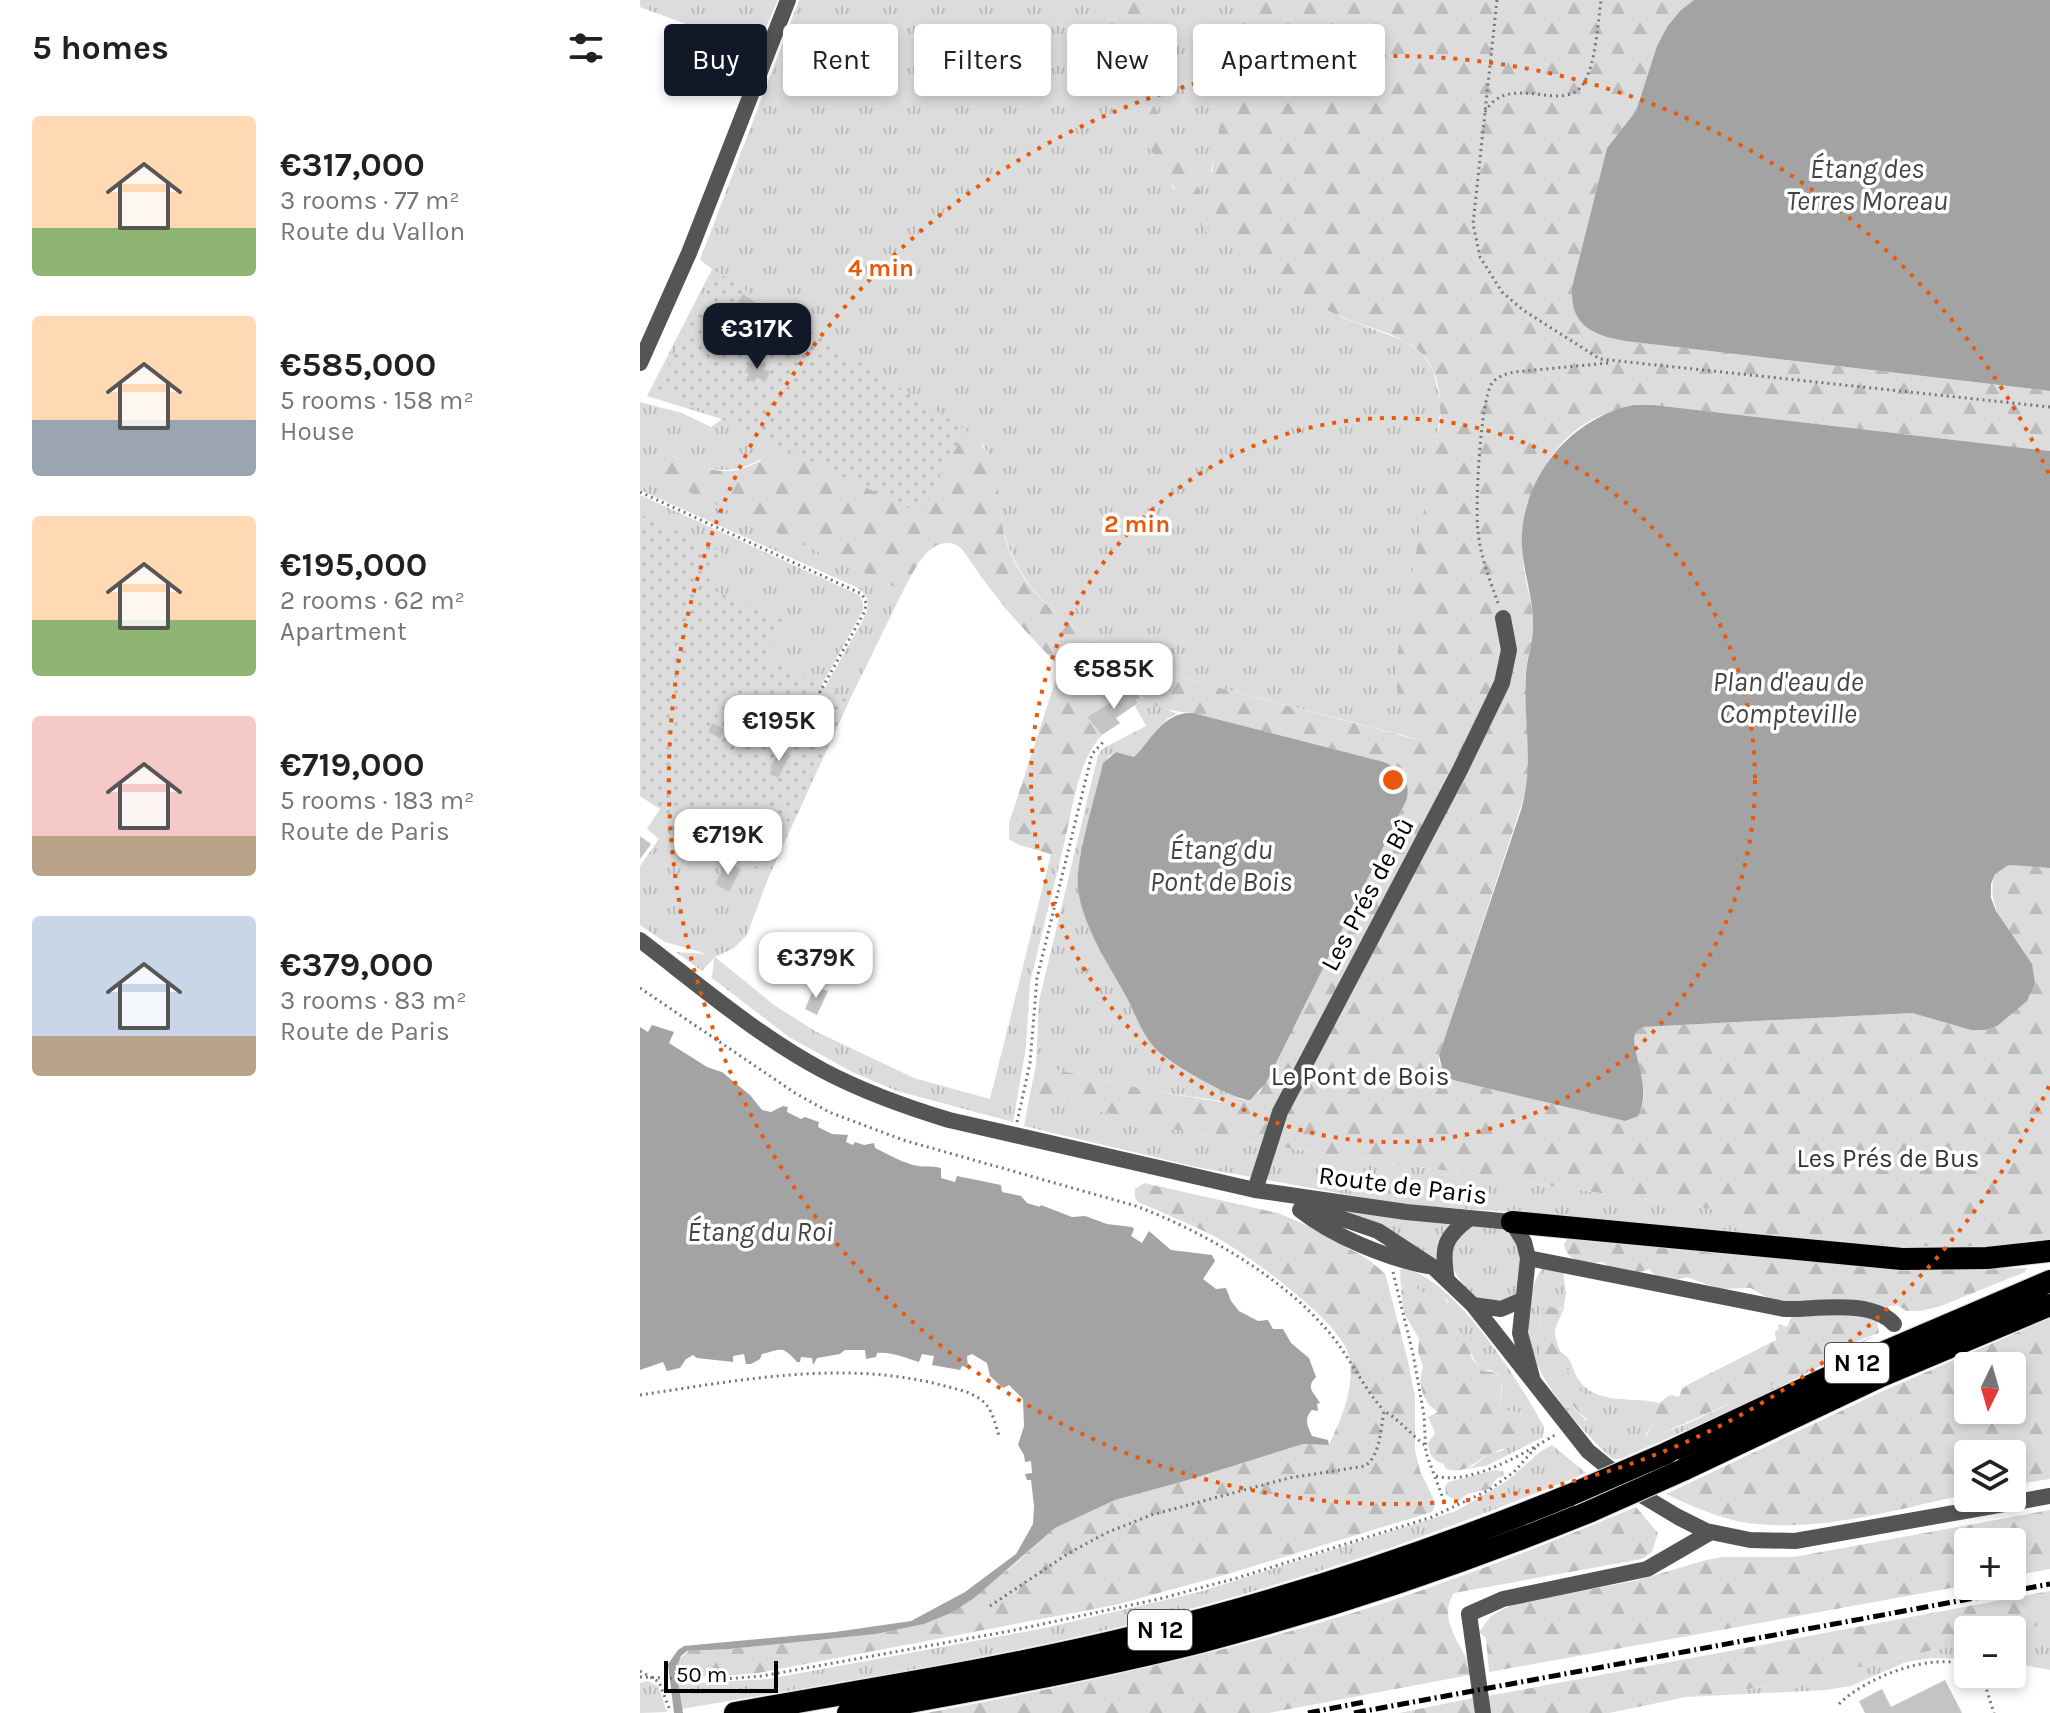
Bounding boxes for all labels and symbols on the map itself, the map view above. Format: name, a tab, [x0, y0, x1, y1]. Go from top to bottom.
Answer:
water label: Étang des Terres Moreau	[1786, 152, 1948, 217]
text: 4 min	[848, 254, 914, 282]
pin: €317K	[701, 303, 813, 371]
text: 2 min	[1104, 510, 1170, 538]
pin: €585K	[1058, 643, 1170, 711]
water label: Plan d'eau de Compteville	[1712, 665, 1864, 730]
pin: €195K	[723, 695, 835, 763]
centre of rings	[1379, 766, 1407, 794]
pin: €719K	[672, 809, 784, 877]
street label: Les Prés de Bû	[1314, 812, 1421, 976]
water label: Étang du Pont de Bois	[1150, 833, 1292, 898]
pin: €379K	[760, 932, 872, 1000]
park label: Le Pont de Bois	[1271, 1061, 1449, 1092]
park label: Les Prés de Bus	[1797, 1143, 1979, 1174]
street label: Route de Paris	[1317, 1160, 1489, 1211]
water label: Étang du Roi	[687, 1215, 833, 1248]
road number: N 12	[1825, 1343, 1889, 1383]
north arrow	[1954, 1352, 2026, 1424]
road number: N 12	[1128, 1610, 1192, 1650]
scale bar	[664, 1657, 778, 1693]

